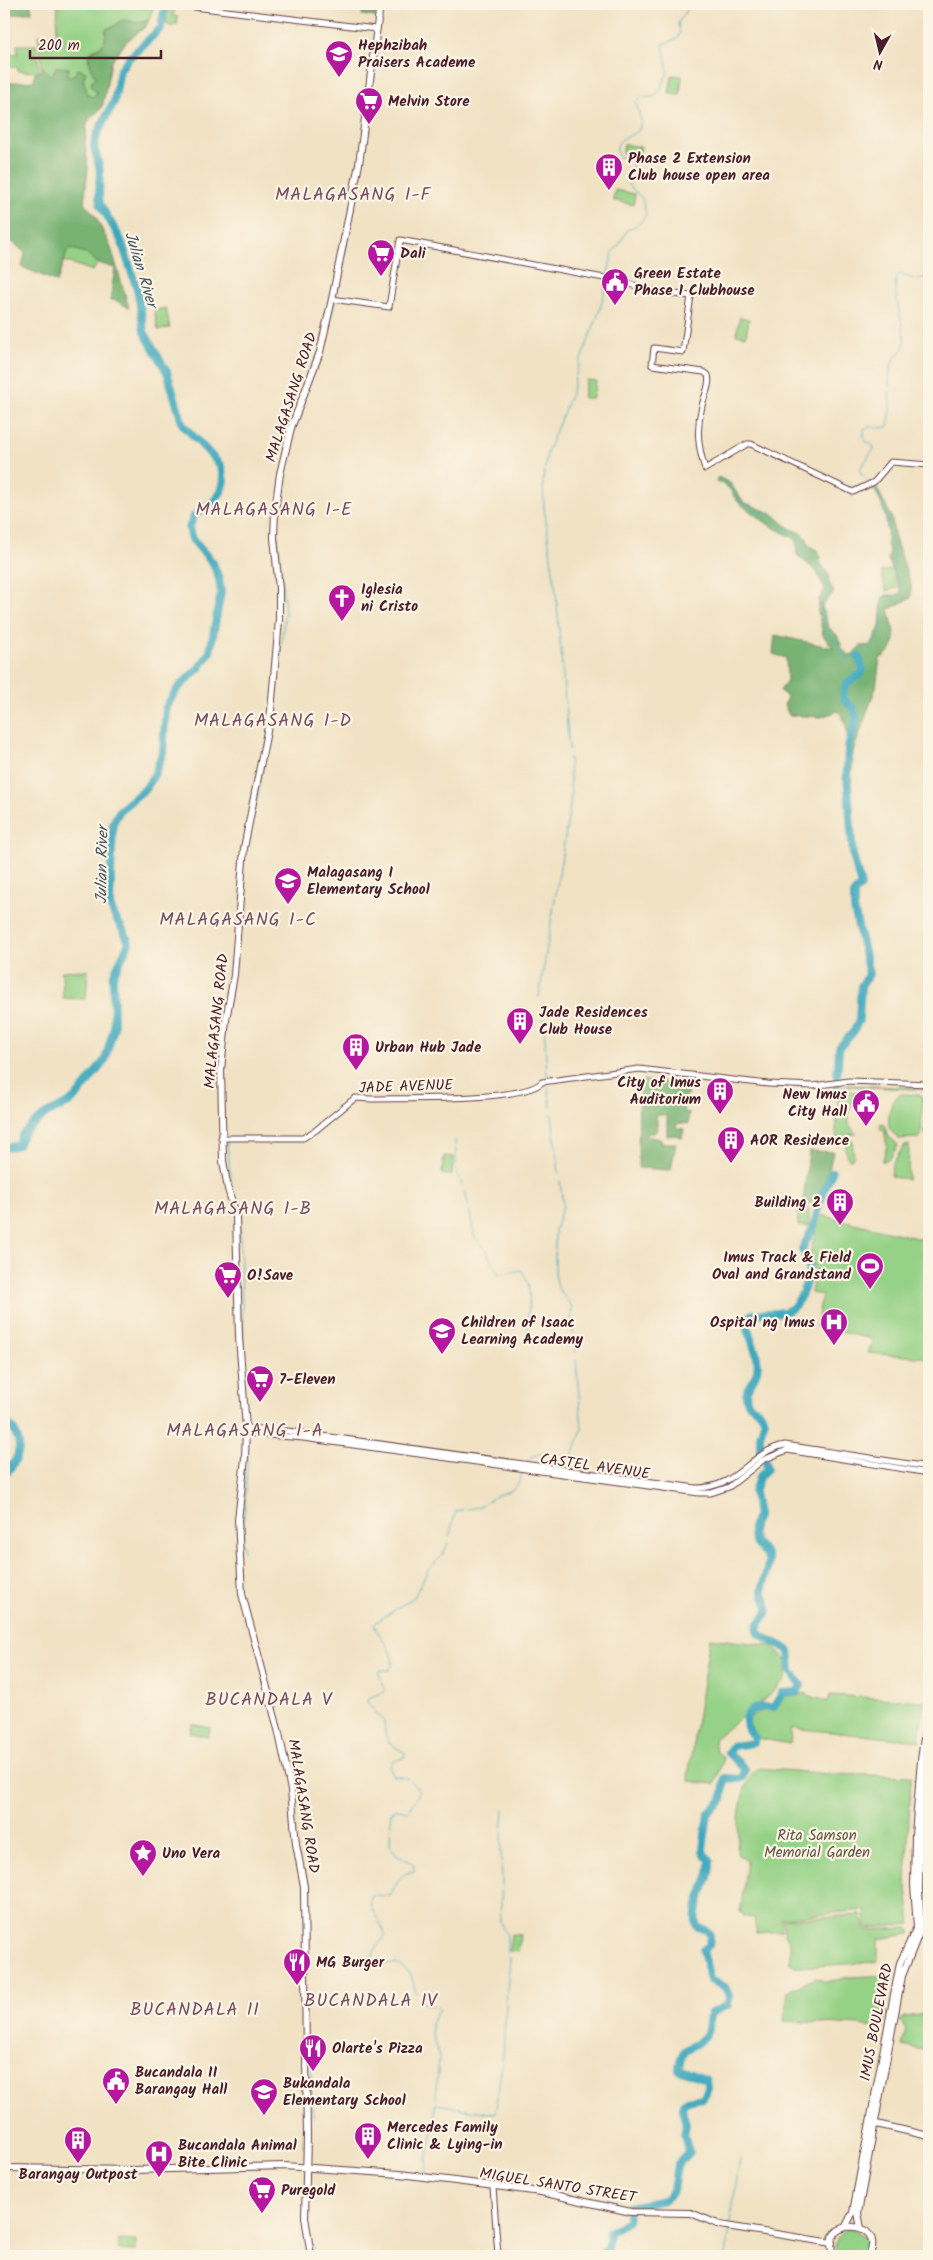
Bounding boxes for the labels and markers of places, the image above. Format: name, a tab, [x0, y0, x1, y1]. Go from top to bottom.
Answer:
place label: Hephzibah Praisers Academe	[358, 34, 476, 75]
school or university icon: Hephzibah Praisers Academe	[324, 39, 354, 78]
supermarket icon: Melvin Store	[354, 86, 384, 125]
place label: Melvin Store	[388, 90, 470, 114]
place label: Phase 2 Extension Club house open area	[628, 147, 770, 188]
building icon: Phase 2 Extension Club house open area	[594, 152, 624, 191]
supermarket icon: Dali	[366, 238, 396, 277]
place label: Dali	[400, 242, 427, 266]
place label: Green Estate Phase 1 Clubhouse	[634, 262, 755, 303]
public building icon: Green Estate Phase 1 Clubhouse	[600, 267, 630, 306]
place label: Iglesia ni Cristo	[361, 578, 418, 619]
church icon: Iglesia ni Cristo	[327, 583, 357, 622]
place label: Malagasang I Elementary School	[307, 861, 430, 902]
school or university icon: Malagasang I Elementary School	[273, 866, 303, 905]
place label: Jade Residences Club House	[539, 1001, 648, 1042]
building icon: Jade Residences Club House	[505, 1006, 535, 1045]
building icon: Urban Hub Jade	[341, 1032, 371, 1071]
place label: Urban Hub Jade	[375, 1036, 482, 1060]
place label: City of Imus Auditorium	[617, 1071, 701, 1112]
building icon: City of Imus Auditorium	[705, 1076, 735, 1115]
place label: New Imus City Hall	[783, 1083, 847, 1124]
public building icon: New Imus City Hall	[851, 1088, 881, 1127]
building icon: AOR Residence	[716, 1125, 746, 1164]
place label: AOR Residence	[750, 1129, 850, 1153]
building icon: Building 2	[825, 1187, 855, 1226]
place label: Building 2	[754, 1191, 821, 1215]
place label: Imus Track & Field Oval and Grandstand	[712, 1246, 852, 1287]
sports icon: Imus Track & Field Oval and Grandstand	[855, 1251, 885, 1290]
supermarket icon: O!Save	[213, 1260, 243, 1299]
place label: O!Save	[247, 1264, 294, 1288]
hospital icon: Ospital ng Imus	[819, 1307, 849, 1346]
place label: Children of Isaac Learning Academy	[461, 1311, 583, 1352]
place label: Ospital ng Imus	[710, 1311, 815, 1335]
school or university icon: Children of Isaac Learning Academy	[427, 1316, 457, 1355]
supermarket icon: 7-Eleven	[245, 1364, 275, 1403]
place label: 7-Eleven	[279, 1368, 336, 1392]
place icon: Uno Vera	[128, 1838, 158, 1877]
place label: Uno Vera	[162, 1842, 221, 1866]
restaurant icon: MG Burger	[282, 1947, 312, 1986]
place label: MG Burger	[316, 1951, 385, 1975]
restaurant icon: Olarte's Pizza	[298, 2033, 328, 2072]
place label: Olarte's Pizza	[332, 2037, 423, 2061]
place label: Bucandala II Barangay Hall	[135, 2061, 227, 2102]
public building icon: Bucandala II Barangay Hall	[101, 2066, 131, 2105]
place label: Bukandala Elementary School	[283, 2072, 406, 2113]
school or university icon: Bukandala Elementary School	[249, 2077, 279, 2116]
place label: Mercedes Family Clinic & Lying-in	[387, 2116, 503, 2157]
building icon: Mercedes Family Clinic & Lying-in	[353, 2121, 383, 2160]
building icon: Barangay Outpost	[63, 2125, 93, 2164]
place label: Bucandala Animal Bite Clinic	[178, 2134, 297, 2175]
hospital icon: Bucandala Animal Bite Clinic	[144, 2139, 174, 2178]
place label: Barangay Outpost	[19, 2163, 138, 2187]
supermarket icon: Puregold	[247, 2175, 277, 2214]
place label: Puregold	[281, 2179, 336, 2203]

